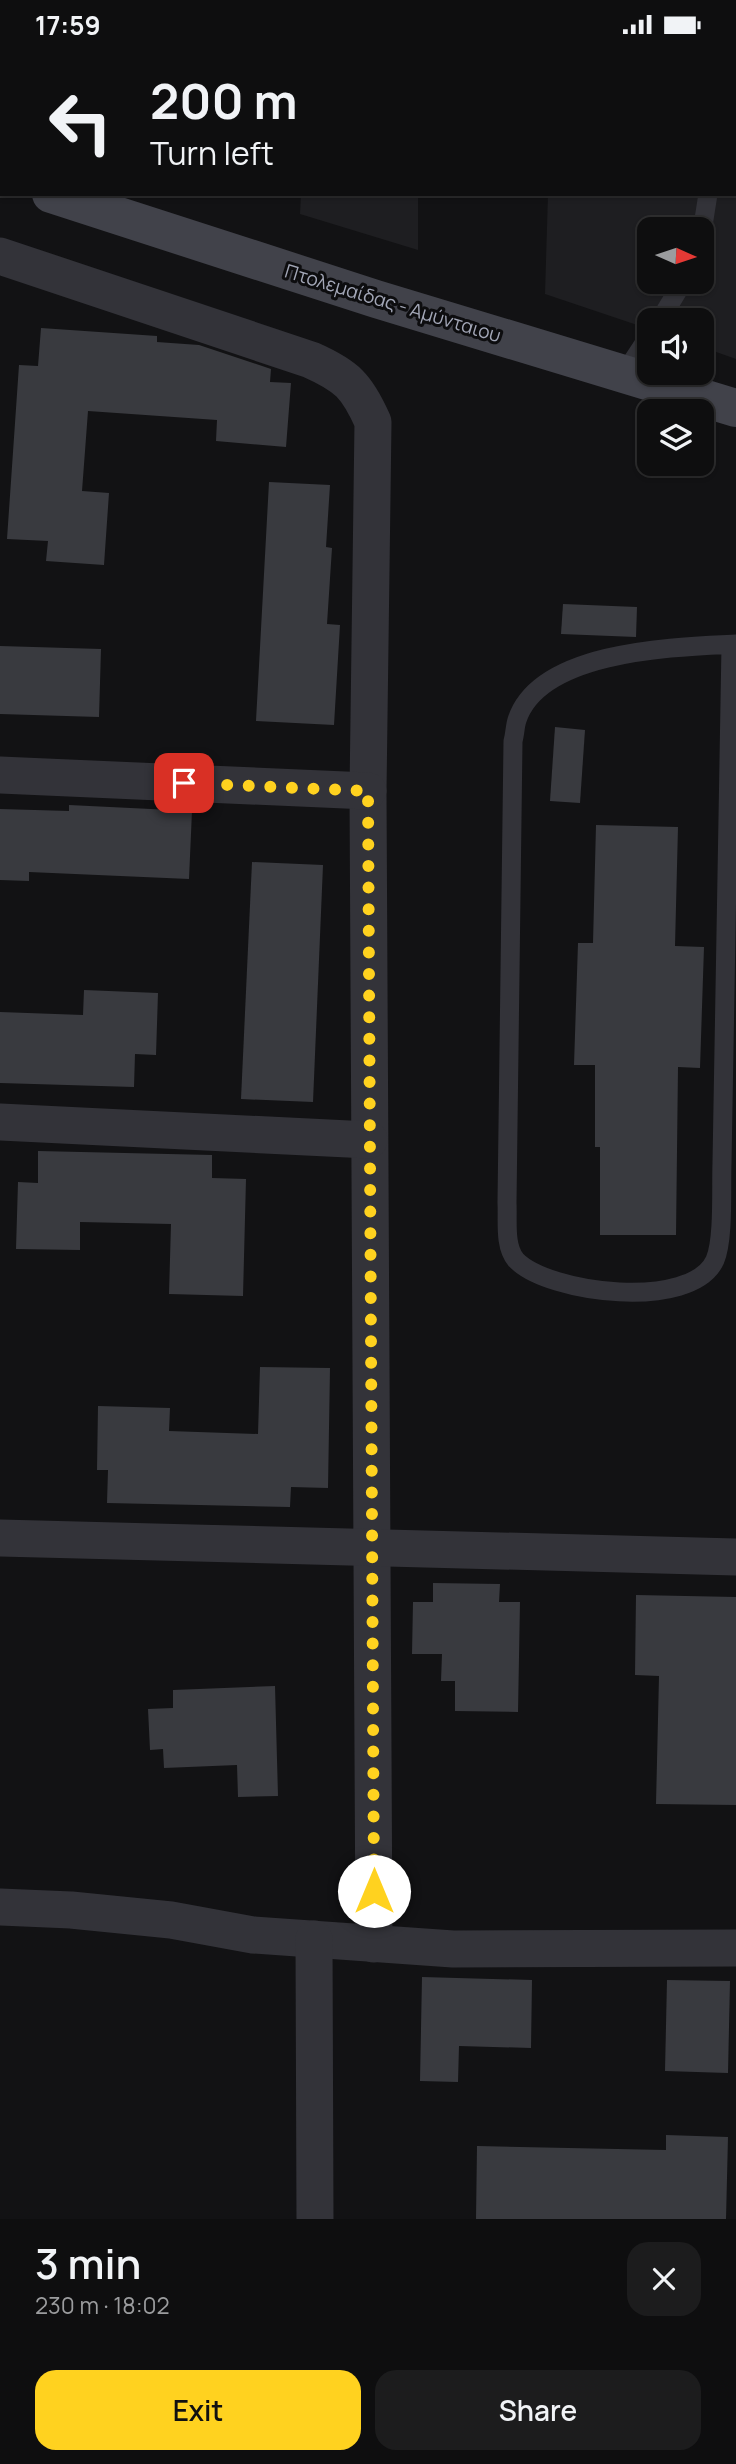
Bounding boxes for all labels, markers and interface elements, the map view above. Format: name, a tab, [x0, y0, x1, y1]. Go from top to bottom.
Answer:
text: 17:59	[35, 7, 101, 43]
text: 200 m	[150, 67, 298, 134]
icon: left	[35, 77, 126, 168]
text: Turn left	[150, 131, 274, 175]
north arrow	[637, 217, 714, 294]
map controls	[637, 217, 714, 476]
street label: Πτολεμαίδας - Αμύνταιου	[282, 258, 504, 348]
button: sound	[637, 308, 714, 385]
button: layers	[637, 399, 714, 476]
pin	[154, 753, 214, 813]
icon: arrive	[165, 764, 203, 802]
position arrow	[337, 1854, 411, 1928]
text: 3 min	[35, 2234, 141, 2292]
button: close	[627, 2242, 701, 2316]
text: 230 m · 18:02	[35, 2289, 170, 2321]
button: Exit	[35, 2370, 361, 2450]
button: Share	[375, 2370, 701, 2450]

